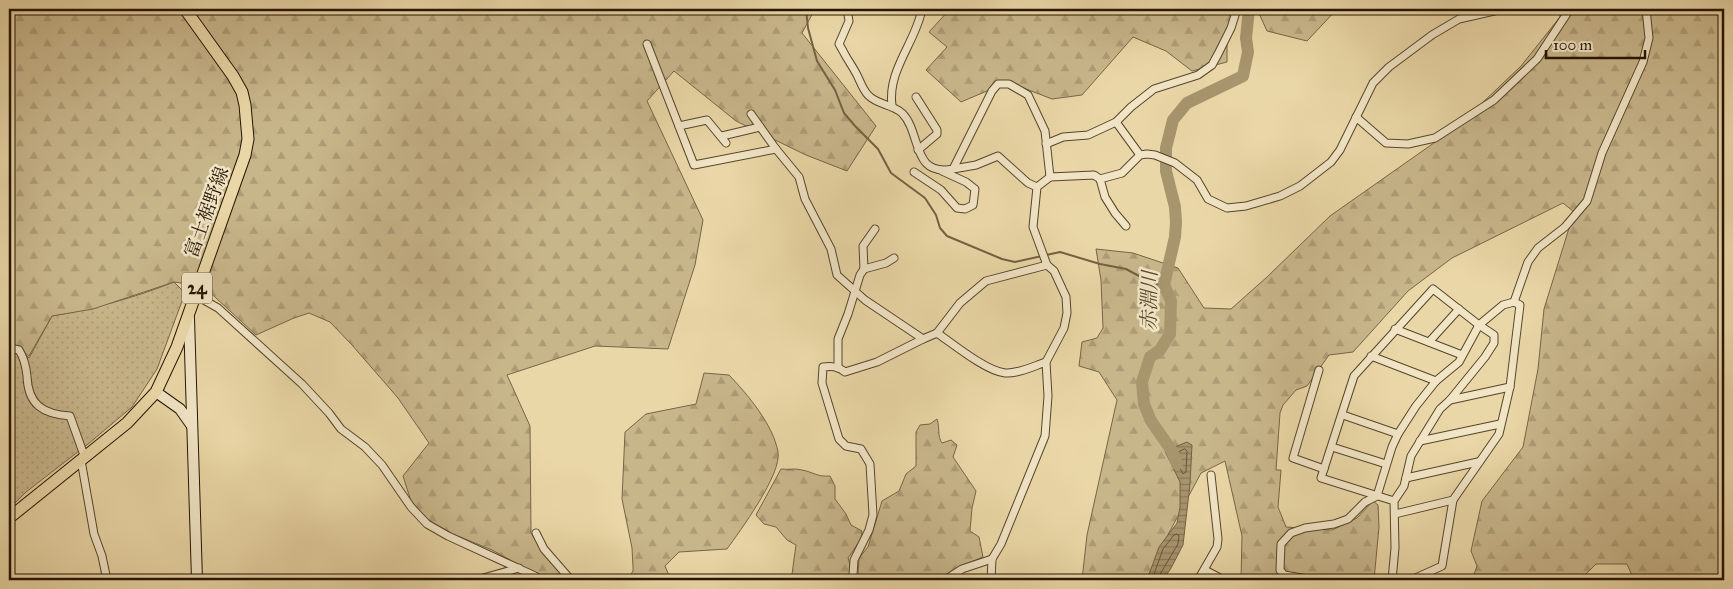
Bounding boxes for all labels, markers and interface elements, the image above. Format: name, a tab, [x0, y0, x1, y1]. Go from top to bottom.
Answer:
scale bar	[1546, 28, 1644, 60]
text: 100 m	[1553, 36, 1593, 54]
street label: 富士裾野線	[179, 164, 234, 261]
water label: 赤淵川	[1136, 269, 1162, 331]
road number: 24	[182, 272, 212, 304]

